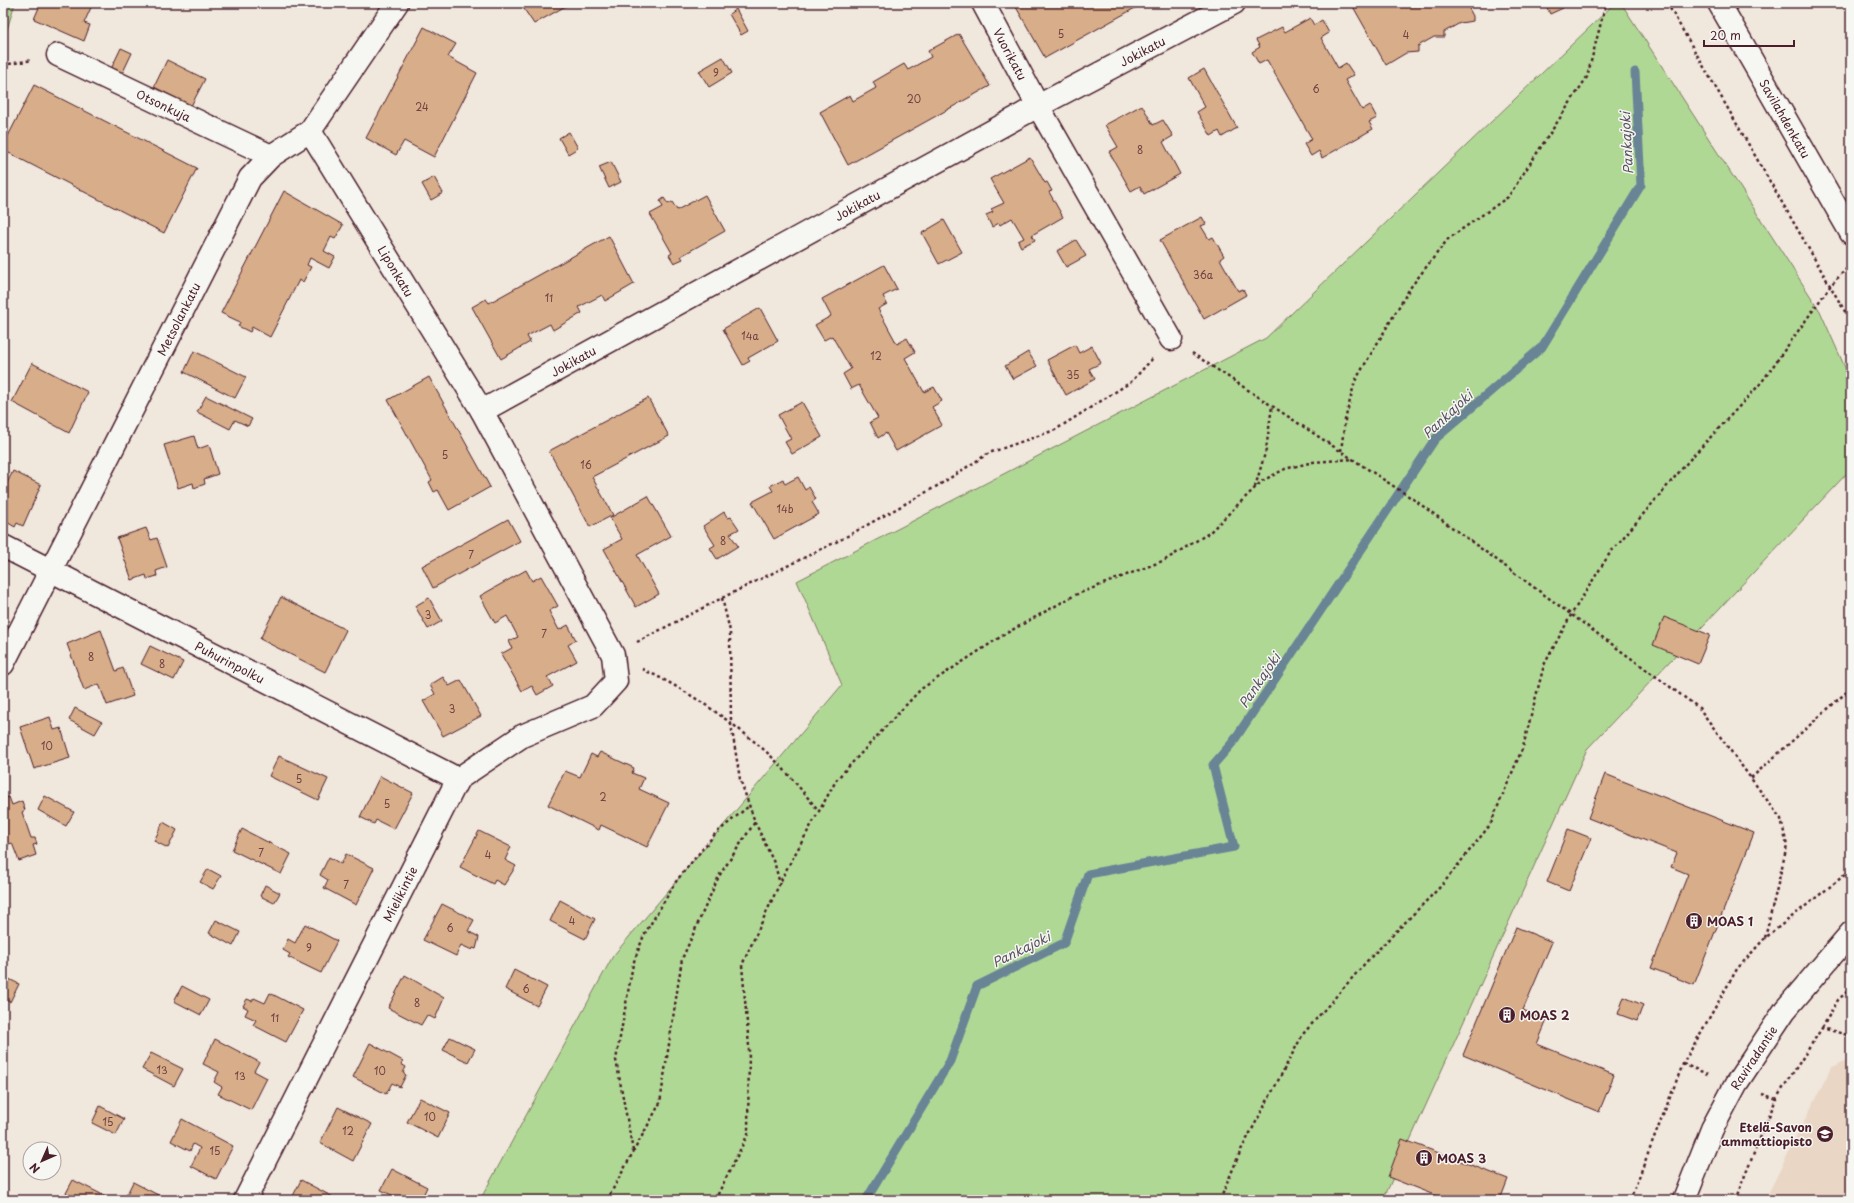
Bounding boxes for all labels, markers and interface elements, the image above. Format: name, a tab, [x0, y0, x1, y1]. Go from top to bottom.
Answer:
scale bar	[1704, 22, 1794, 48]
street label: Vuorikatu	[989, 25, 1032, 83]
house number: 5	[1058, 26, 1064, 41]
text: 20 m	[1710, 26, 1741, 44]
house number: 4	[1403, 27, 1410, 42]
street label: Jokikatu	[1116, 32, 1168, 71]
house number: 9	[713, 65, 719, 80]
street label: Savilahdenkatu	[1755, 75, 1815, 161]
house number: 6	[1312, 81, 1320, 96]
street label: Otsonkuja	[133, 84, 195, 126]
house number: 20	[907, 91, 921, 106]
house number: 24	[415, 99, 429, 114]
water label: Pankajoki	[1615, 109, 1637, 175]
house number: 8	[1137, 142, 1143, 157]
street label: Jokikatu	[831, 185, 883, 225]
street label: Liponkatu	[374, 242, 418, 300]
house number: 36a	[1193, 267, 1214, 282]
street label: Metsolankatu	[152, 279, 204, 359]
house number: 11	[545, 290, 553, 305]
house number: 14a	[741, 328, 759, 343]
street label: Jokikatu	[547, 341, 599, 381]
house number: 12	[870, 348, 882, 363]
house number: 35	[1067, 367, 1079, 382]
water label: Pankajoki	[1418, 384, 1478, 442]
house number: 5	[442, 447, 448, 462]
house number: 16	[580, 457, 592, 472]
house number: 14b	[777, 501, 794, 516]
house number: 8	[720, 533, 726, 548]
house number: 7	[468, 547, 474, 562]
house number: 3	[425, 607, 431, 622]
house number: 7	[541, 626, 547, 641]
street label: Puhurinpolku	[192, 637, 268, 688]
water label: Pankajoki	[1234, 647, 1286, 711]
house number: 8	[88, 649, 94, 664]
house number: 8	[159, 656, 165, 671]
house number: 3	[449, 701, 455, 716]
house number: 10	[41, 738, 53, 753]
house number: 5	[296, 771, 302, 786]
house number: 2	[599, 789, 607, 804]
house number: 5	[384, 796, 390, 811]
house number: 7	[258, 845, 264, 860]
house number: 4	[485, 847, 492, 862]
street label: Mielikintie	[378, 863, 421, 925]
house number: 7	[343, 877, 349, 892]
building icon: MOAS 1	[1684, 911, 1704, 931]
place label: MOAS 1	[1707, 912, 1753, 930]
house number: 4	[569, 913, 576, 928]
house number: 6	[446, 920, 454, 935]
water label: Pankajoki	[989, 926, 1055, 971]
house number: 9	[306, 940, 312, 955]
house number: 6	[522, 981, 530, 996]
house number: 8	[414, 995, 420, 1010]
building icon: MOAS 2	[1497, 1005, 1517, 1025]
place label: MOAS 2	[1520, 1006, 1570, 1024]
house number: 11	[271, 1010, 279, 1025]
street label: Raviradantie	[1726, 1022, 1781, 1093]
house number: 13	[156, 1062, 168, 1077]
house number: 10	[374, 1063, 386, 1078]
house number: 13	[234, 1068, 246, 1083]
house number: 10	[424, 1109, 436, 1124]
house number: 15	[103, 1114, 113, 1129]
place label: Etelä-Savon ammattiopisto	[1721, 1118, 1812, 1150]
house number: 12	[342, 1123, 354, 1138]
school or university icon: Etelä-Savon ammattiopisto	[1815, 1124, 1835, 1144]
north arrow	[22, 1141, 62, 1181]
house number: 15	[210, 1143, 220, 1158]
building icon: MOAS 3	[1414, 1148, 1434, 1168]
place label: MOAS 3	[1437, 1149, 1486, 1167]
text: N	[25, 1159, 44, 1178]

